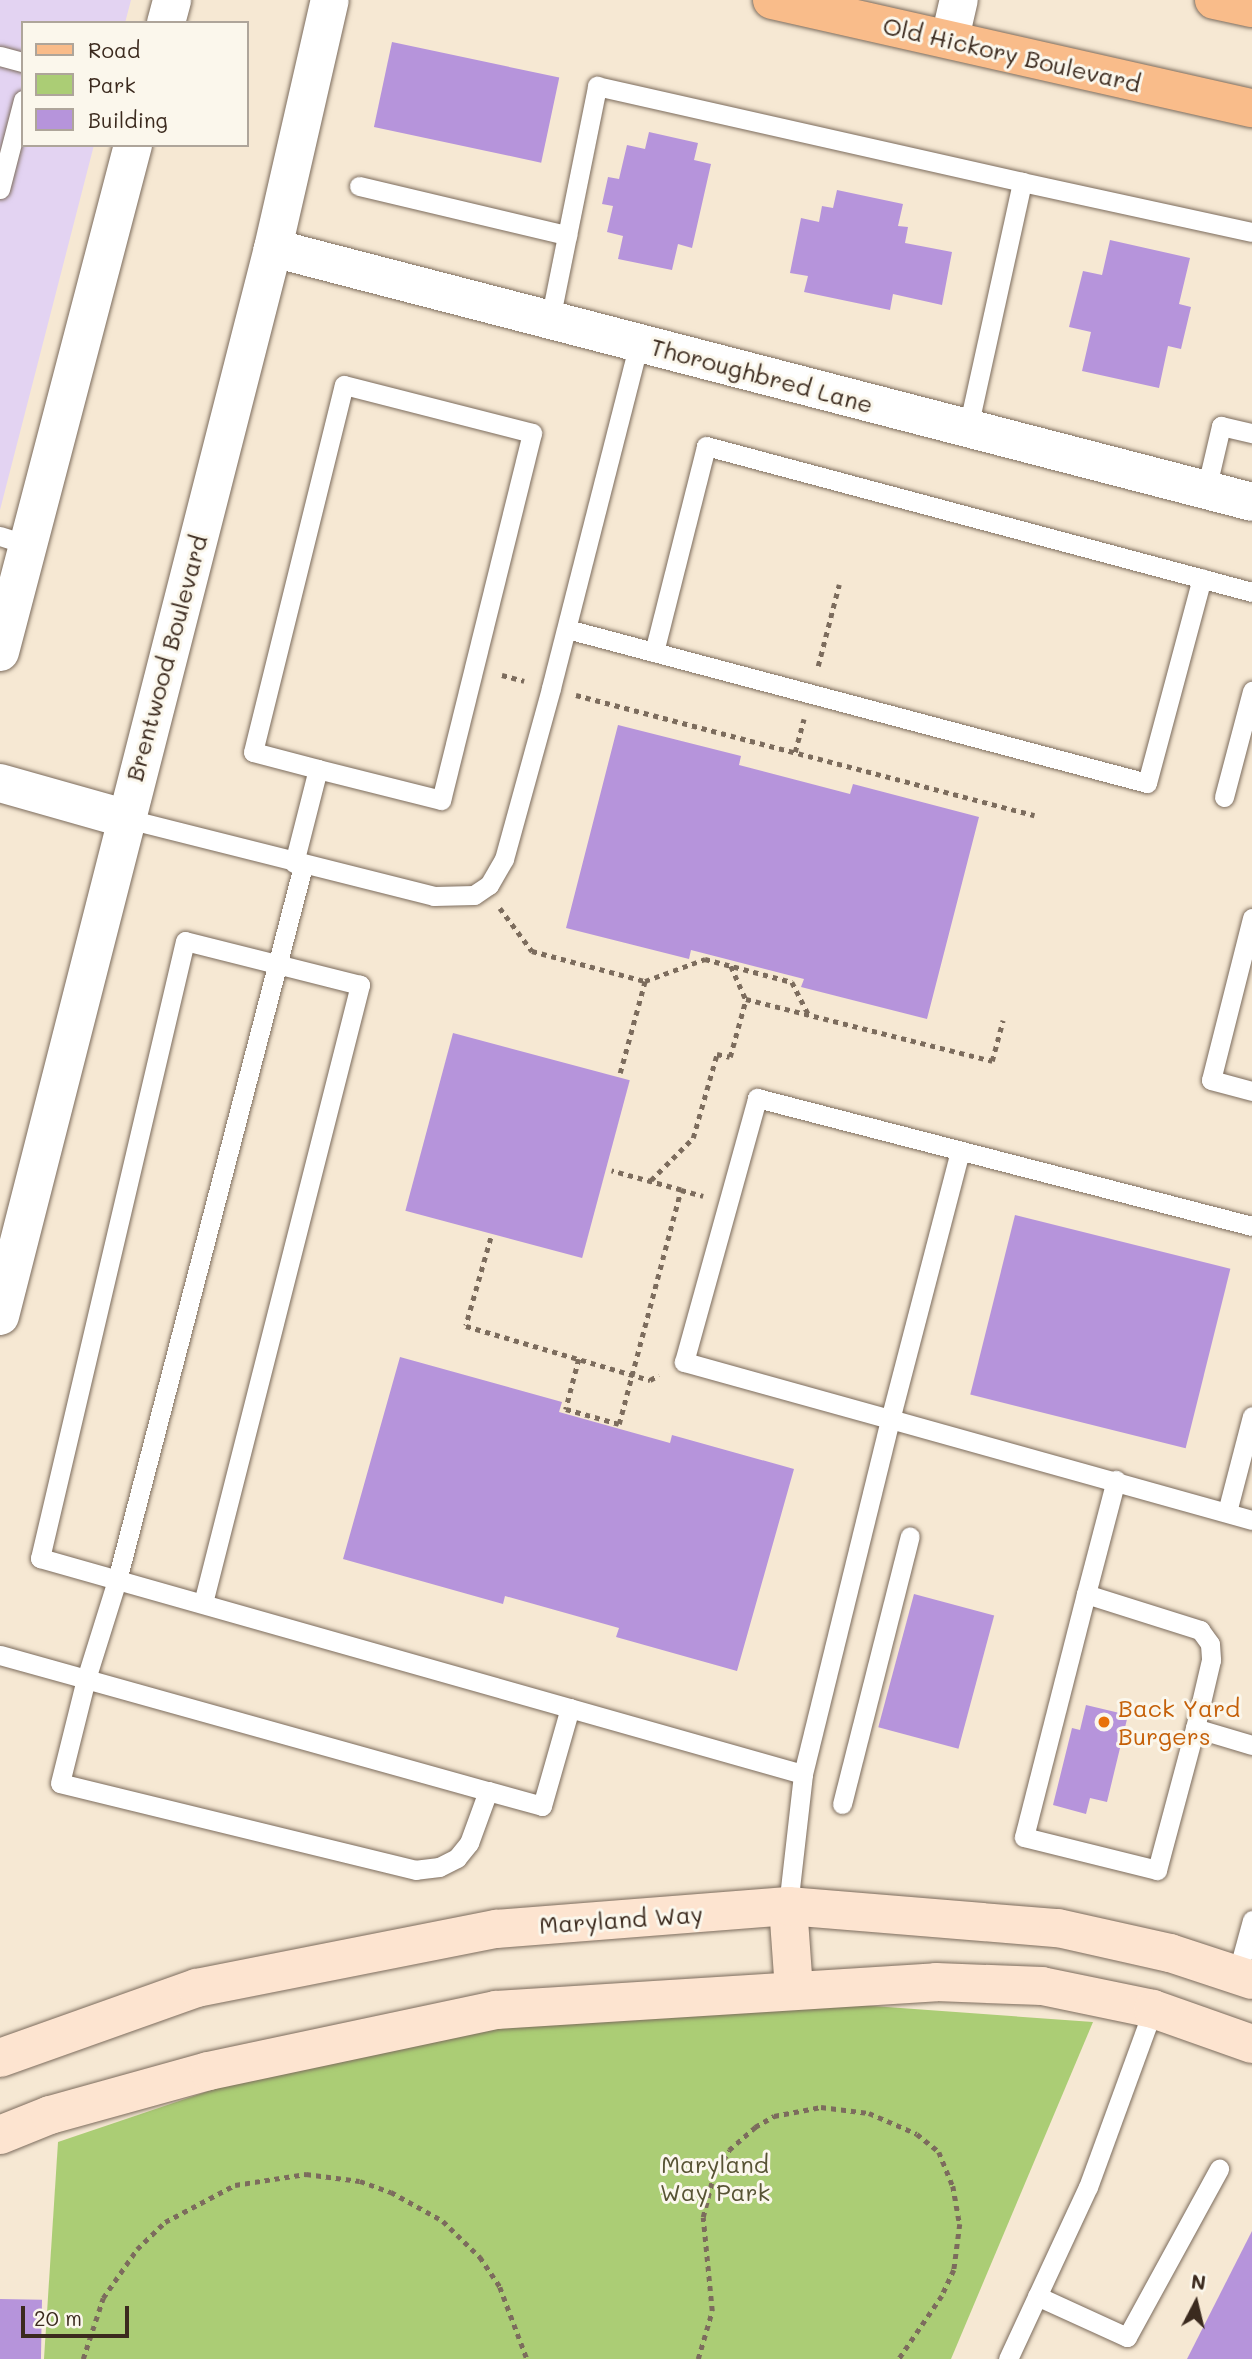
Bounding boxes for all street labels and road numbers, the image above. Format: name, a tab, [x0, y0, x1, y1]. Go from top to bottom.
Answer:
street label: Old Hickory Boulevard	[880, 10, 1144, 98]
street label: Thoroughbred Lane	[648, 331, 876, 419]
street label: Brentwood Boulevard	[119, 532, 213, 784]
street label: Maryland Way	[538, 1899, 704, 1939]

